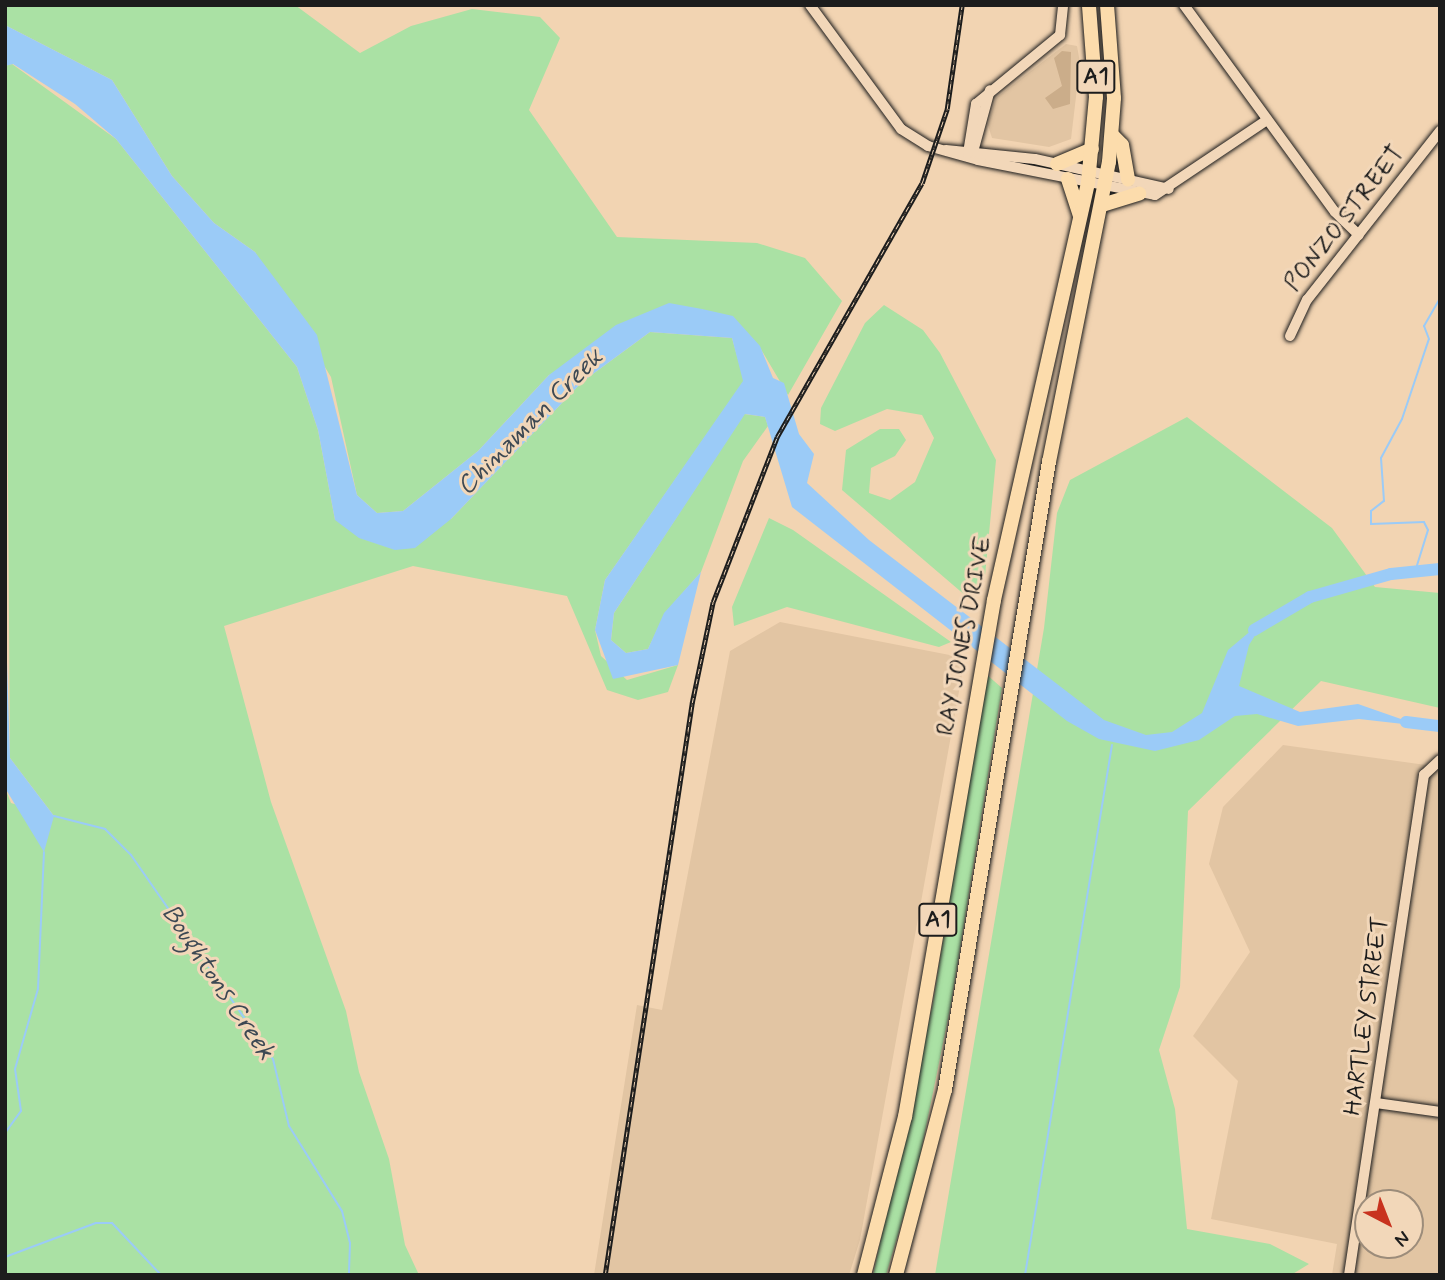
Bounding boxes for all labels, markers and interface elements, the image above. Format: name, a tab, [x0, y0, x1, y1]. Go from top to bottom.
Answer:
road number: A1	[1075, 58, 1117, 96]
street label: PONZO STREET	[1279, 140, 1411, 298]
water label: Chinaman Creek	[452, 344, 610, 502]
street label: RAY JONES DRIVE	[931, 531, 999, 741]
water label: Boughtons Creek	[154, 899, 280, 1067]
road number: A1	[917, 900, 959, 939]
street label: HARTLEY STREET	[1339, 913, 1395, 1119]
north arrow	[1354, 1189, 1424, 1259]
text: N	[1389, 1225, 1415, 1252]

